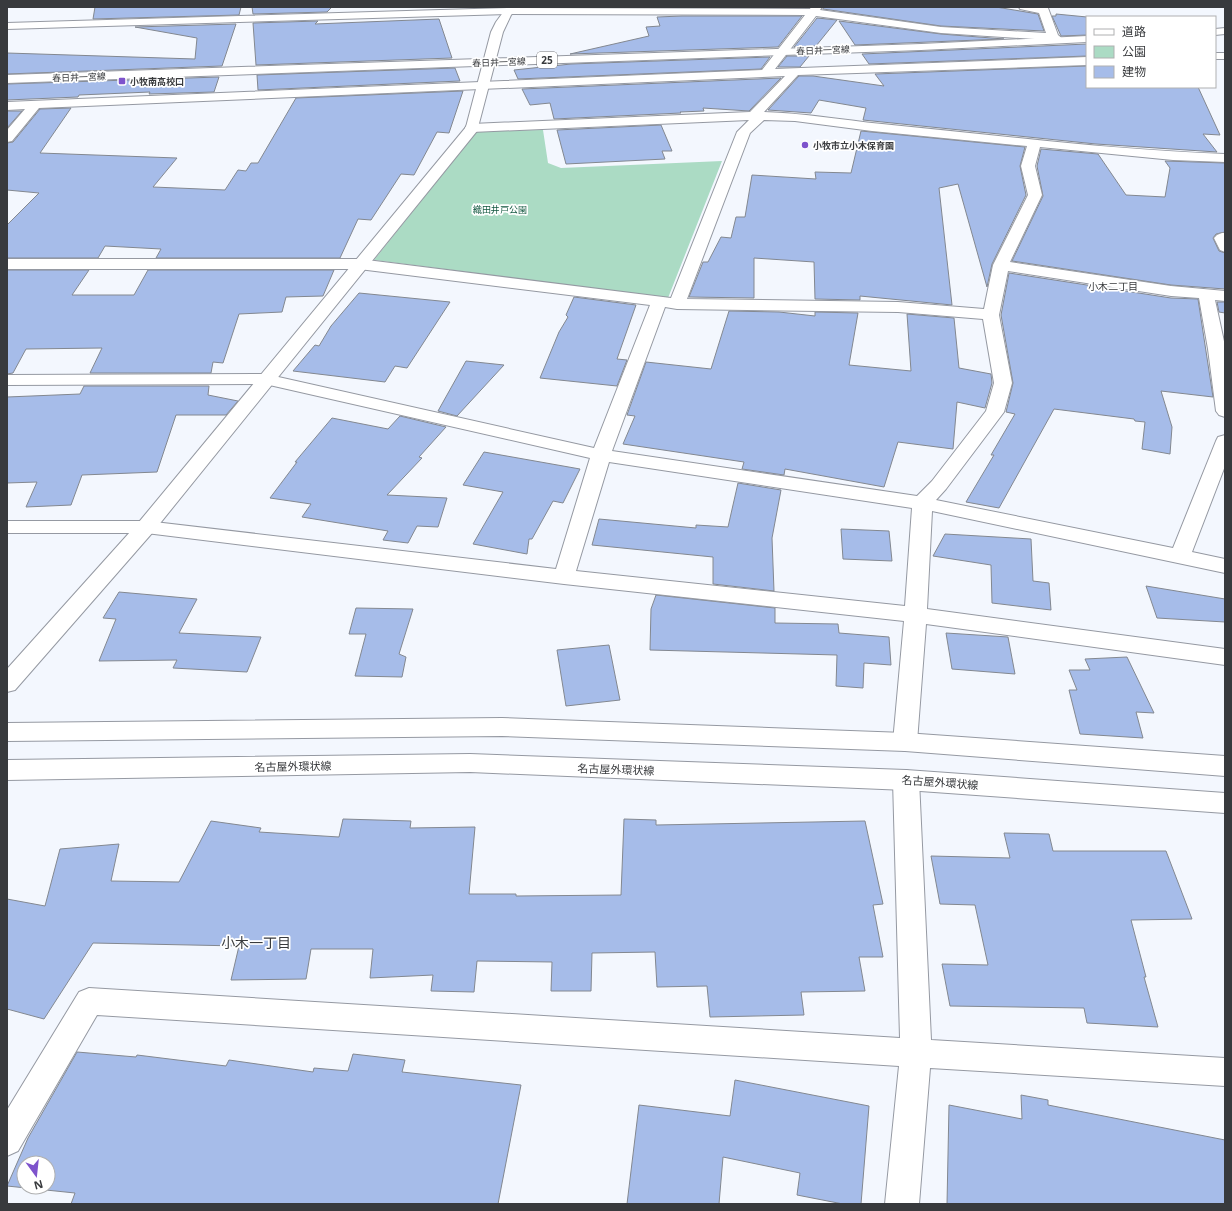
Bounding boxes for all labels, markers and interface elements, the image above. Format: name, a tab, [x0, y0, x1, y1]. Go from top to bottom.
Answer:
legend	[1086, 16, 1216, 88]
text: 道路	[1122, 23, 1146, 40]
street label: 春日井一宮線	[796, 43, 851, 57]
text: 公園	[1122, 43, 1146, 60]
road number: 25	[537, 52, 557, 68]
street label: 春日井一宮線	[472, 55, 527, 69]
text: 建物	[1122, 63, 1146, 80]
street label: 春日井一宮線	[52, 70, 107, 84]
place label: 小牧南高校口	[130, 75, 184, 88]
marker: 小牧南高校口	[117, 76, 127, 86]
place label: 小牧市立小木保育園	[813, 139, 894, 152]
marker: 小牧市立小木保育園	[800, 140, 810, 150]
park label: 織田井戸公園	[473, 203, 527, 216]
district label: 小木二丁目	[1088, 279, 1138, 293]
street label: 名古屋外環状線	[254, 758, 332, 774]
street label: 名古屋外環状線	[577, 760, 655, 778]
street label: 名古屋外環状線	[901, 772, 979, 792]
district label: 小木一丁目	[221, 933, 291, 952]
north arrow	[16, 1155, 56, 1195]
text: N	[32, 1177, 45, 1194]

